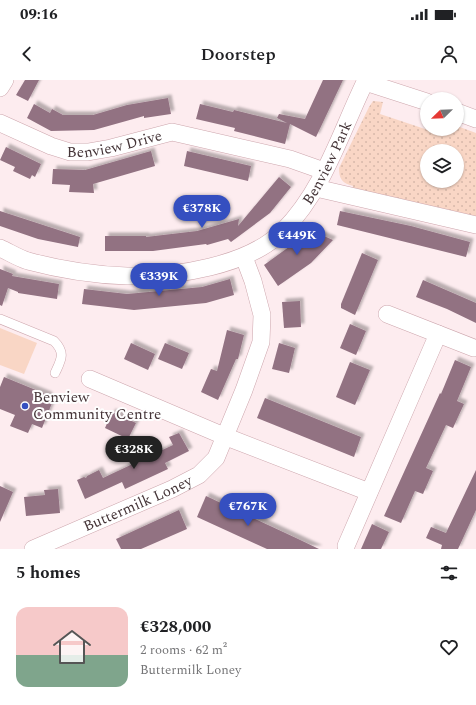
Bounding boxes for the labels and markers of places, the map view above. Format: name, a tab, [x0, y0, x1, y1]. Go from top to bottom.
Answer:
pin: €378K	[174, 195, 230, 229]
pin: €449K	[269, 222, 325, 256]
pin: €339K	[131, 263, 187, 297]
place label: Benview Community Centre	[33, 386, 161, 426]
marker: Benview Community Centre	[20, 401, 30, 411]
pin: €328K	[106, 436, 162, 470]
pin: €767K	[220, 493, 276, 527]

